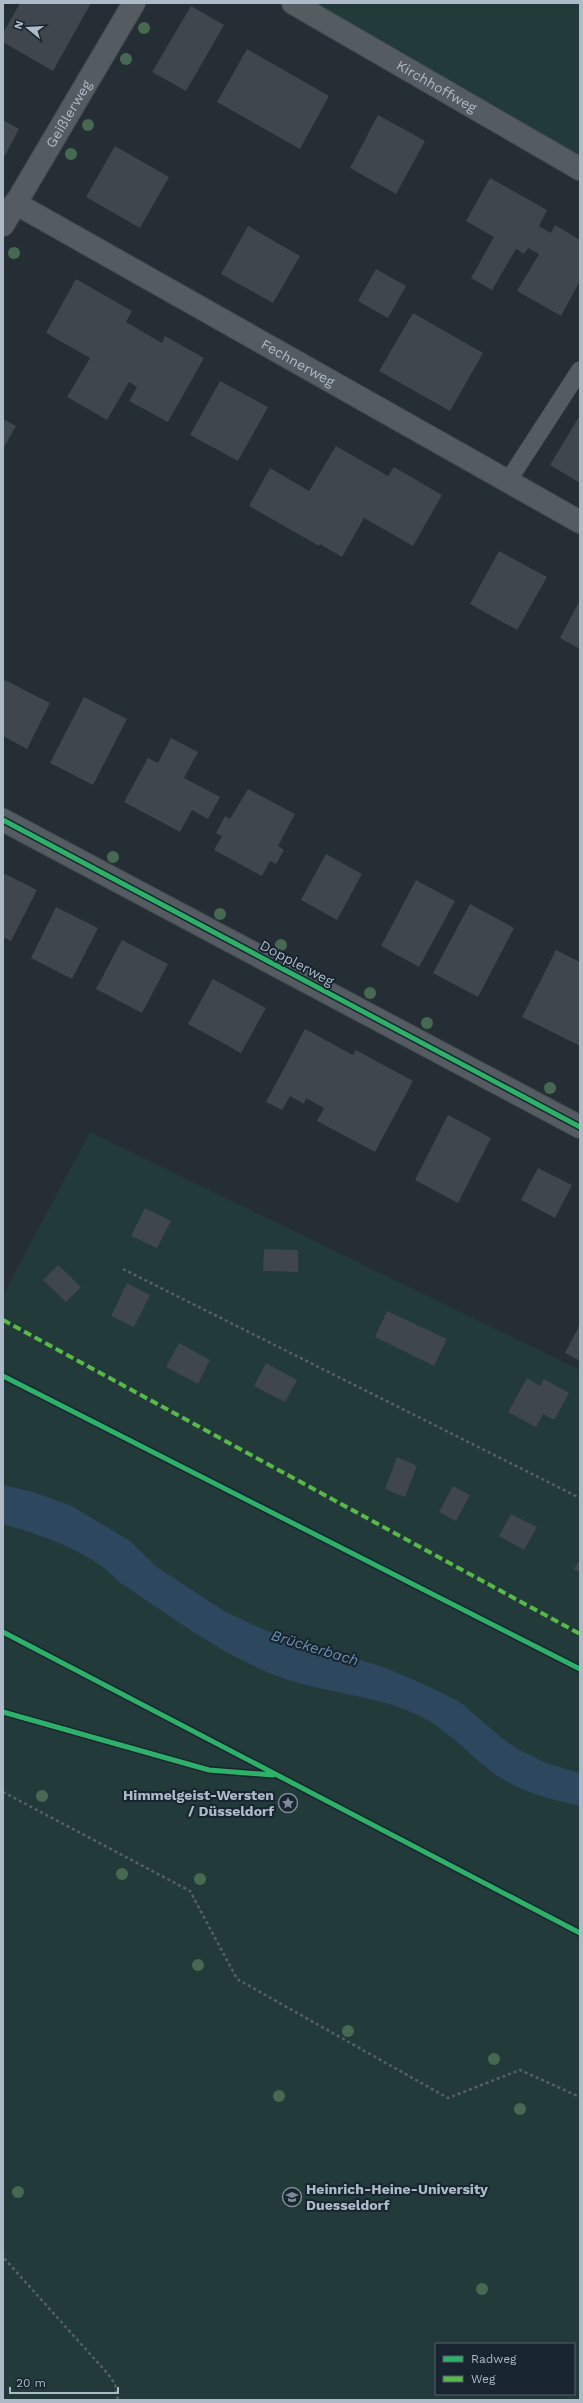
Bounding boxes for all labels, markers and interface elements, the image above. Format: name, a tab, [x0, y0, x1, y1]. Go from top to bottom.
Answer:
north arrow	[8, 8, 48, 48]
text: N	[12, 19, 26, 31]
street label: Kirchhoffweg	[394, 57, 480, 116]
street label: Geißlerweg	[42, 77, 95, 151]
street label: Fechnerweg	[258, 336, 338, 390]
street label: Dopplerweg	[257, 937, 337, 989]
water label: Brückerbach	[269, 1626, 361, 1670]
place label: Himmelgeist-Wersten / Düsseldorf	[123, 1787, 274, 1819]
place icon: Himmelgeist-Wersten / Düsseldorf	[277, 1792, 299, 1814]
place label: Heinrich-Heine-University Duesseldorf	[306, 2181, 488, 2213]
school or university icon: Heinrich-Heine-University Duesseldorf	[281, 2186, 303, 2208]
legend	[435, 2343, 575, 2395]
text: Radweg	[471, 2352, 517, 2366]
scale bar	[10, 2369, 118, 2395]
text: Weg	[471, 2372, 496, 2386]
text: 20 m	[16, 2376, 46, 2390]

